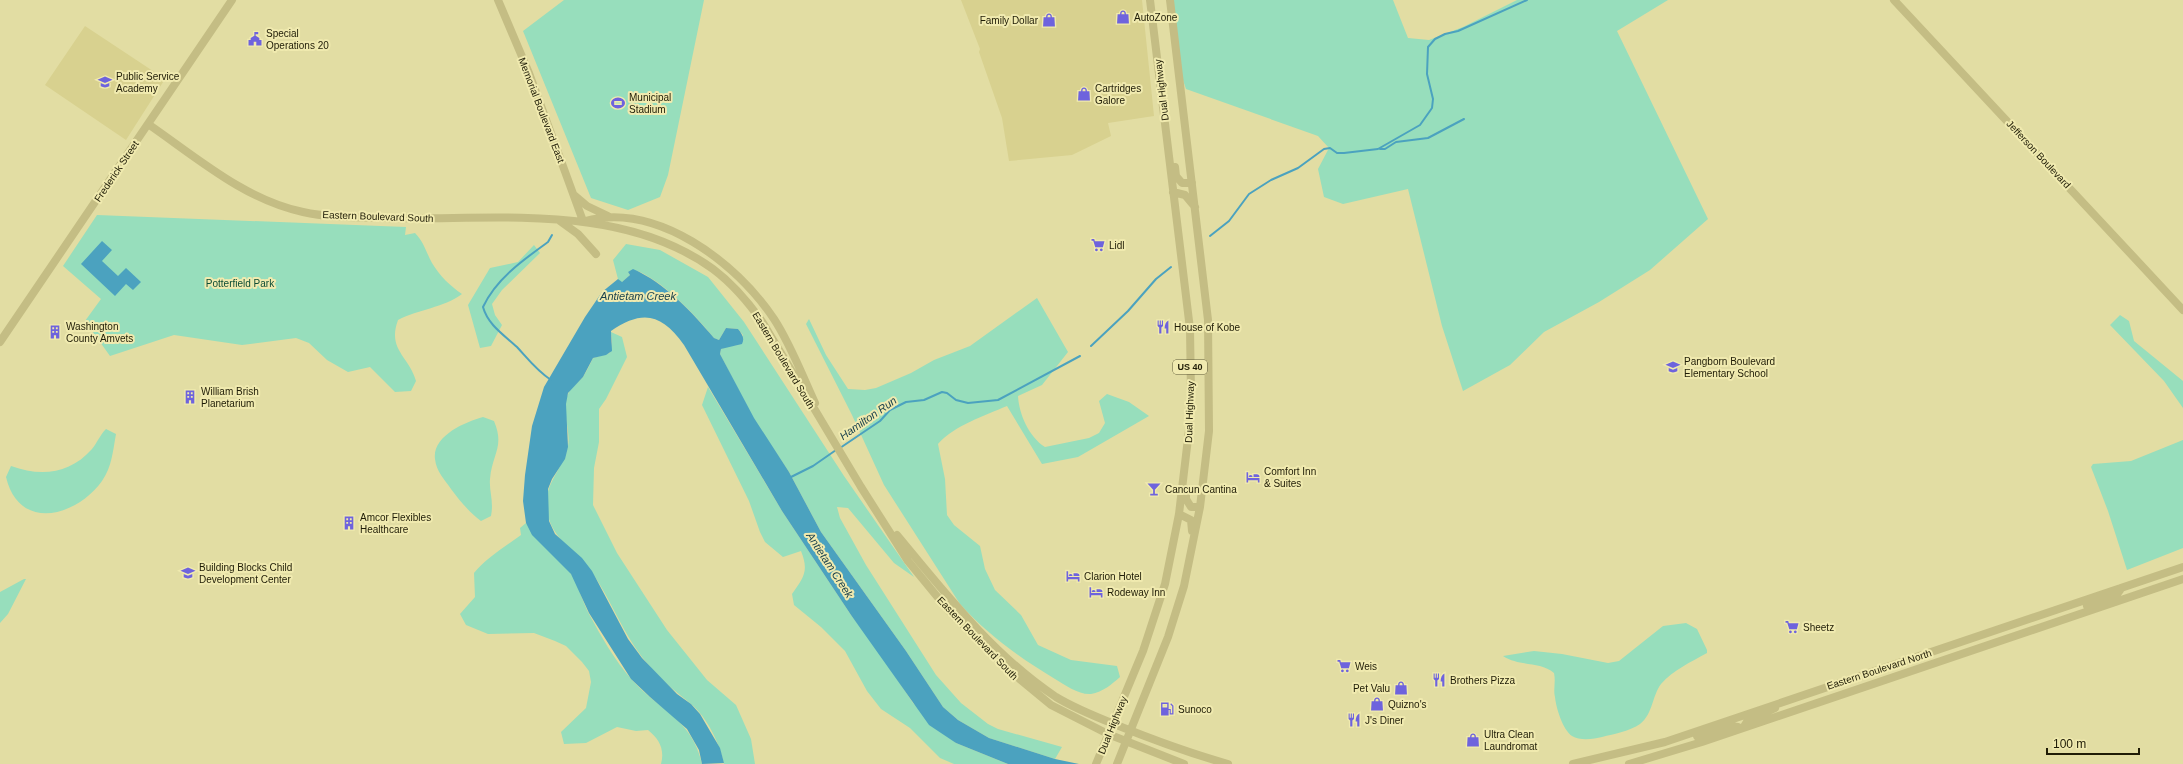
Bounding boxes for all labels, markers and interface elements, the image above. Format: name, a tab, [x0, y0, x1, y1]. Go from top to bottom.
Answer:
shop icon: AutoZone	[1115, 9, 1131, 25]
shop icon: Family Dollar	[1041, 12, 1057, 28]
place label: AutoZone	[1134, 12, 1178, 23]
place label: Family Dollar	[980, 15, 1039, 26]
place label: Special Operations 20	[266, 28, 329, 51]
public building icon: Special Operations 20	[247, 31, 263, 47]
street label: Memorial Boulevard East	[516, 56, 567, 165]
street label: Dual Highway	[1152, 59, 1171, 121]
place label: Public Service Academy	[116, 71, 180, 94]
school or university icon: Public Service Academy	[97, 74, 113, 90]
place label: Cartridges Galore	[1095, 83, 1141, 106]
shop icon: Cartridges Galore	[1076, 86, 1092, 102]
place label: Municipal Stadium	[629, 92, 671, 115]
sports icon: Municipal Stadium	[610, 95, 626, 111]
street label: Jefferson Boulevard	[2004, 118, 2073, 191]
street label: Frederick Street	[92, 139, 141, 204]
street label: Eastern Boulevard South	[322, 209, 434, 224]
supermarket icon: Lidl	[1090, 237, 1106, 253]
place label: Lidl	[1109, 240, 1125, 251]
park label: Potterfield Park	[206, 278, 275, 289]
water label: Antietam Creek	[599, 290, 676, 302]
street label: Eastern Boulevard South	[750, 310, 817, 411]
restaurant icon: House of Kobe	[1155, 319, 1171, 335]
place label: Washington County Amvets	[66, 321, 133, 344]
place label: House of Kobe	[1174, 322, 1241, 333]
building icon: Washington County Amvets	[47, 324, 63, 340]
place label: Pangborn Boulevard Elementary School	[1684, 356, 1775, 379]
school or university icon: Pangborn Boulevard Elementary School	[1665, 359, 1681, 375]
road number: US 40	[1173, 360, 1207, 374]
street label: Dual Highway	[1183, 381, 1196, 443]
place label: William Brish Planetarium	[201, 386, 259, 409]
building icon: William Brish Planetarium	[182, 389, 198, 405]
water label: Hamilton Run	[837, 394, 899, 442]
place label: Comfort Inn & Suites	[1264, 466, 1316, 489]
hotel icon: Comfort Inn & Suites	[1245, 469, 1261, 485]
bar icon: Cancun Cantina	[1146, 481, 1162, 497]
place label: Cancun Cantina	[1165, 484, 1237, 495]
place label: Amcor Flexibles Healthcare	[360, 512, 431, 535]
building icon: Amcor Flexibles Healthcare	[341, 515, 357, 531]
water label: Antietam Creek	[804, 529, 856, 600]
place label: Building Blocks Child Development Center	[199, 562, 292, 585]
school or university icon: Building Blocks Child Development Center	[180, 565, 196, 581]
hotel icon: Clarion Hotel	[1065, 568, 1081, 584]
place label: Clarion Hotel	[1084, 571, 1142, 582]
hotel icon: Rodeway Inn	[1088, 584, 1104, 600]
place label: Rodeway Inn	[1107, 587, 1165, 598]
street label: Eastern Boulevard South	[935, 595, 1020, 682]
supermarket icon: Sheetz	[1784, 619, 1800, 635]
place label: Sheetz	[1803, 622, 1834, 633]
street label: Eastern Boulevard North	[1825, 647, 1933, 692]
supermarket icon: Weis	[1336, 658, 1352, 674]
place label: Weis	[1355, 661, 1377, 672]
restaurant icon: Brothers Pizza	[1431, 672, 1447, 688]
place label: Brothers Pizza	[1450, 675, 1515, 686]
shop icon: Pet Valu	[1393, 680, 1409, 696]
place label: Pet Valu	[1353, 683, 1390, 694]
street label: Dual Highway	[1096, 695, 1129, 756]
shop icon: Quizno's	[1369, 696, 1385, 712]
place label: Quizno's	[1388, 699, 1427, 710]
fuel station icon: Sunoco	[1159, 701, 1175, 717]
place label: Sunoco	[1178, 704, 1212, 715]
restaurant icon: J's Diner	[1346, 712, 1362, 728]
place label: J's Diner	[1365, 715, 1404, 726]
place label: Ultra Clean Laundromat	[1484, 729, 1538, 752]
scale bar	[2047, 730, 2139, 756]
shop icon: Ultra Clean Laundromat	[1465, 732, 1481, 748]
text: 100 m	[2053, 737, 2086, 751]

